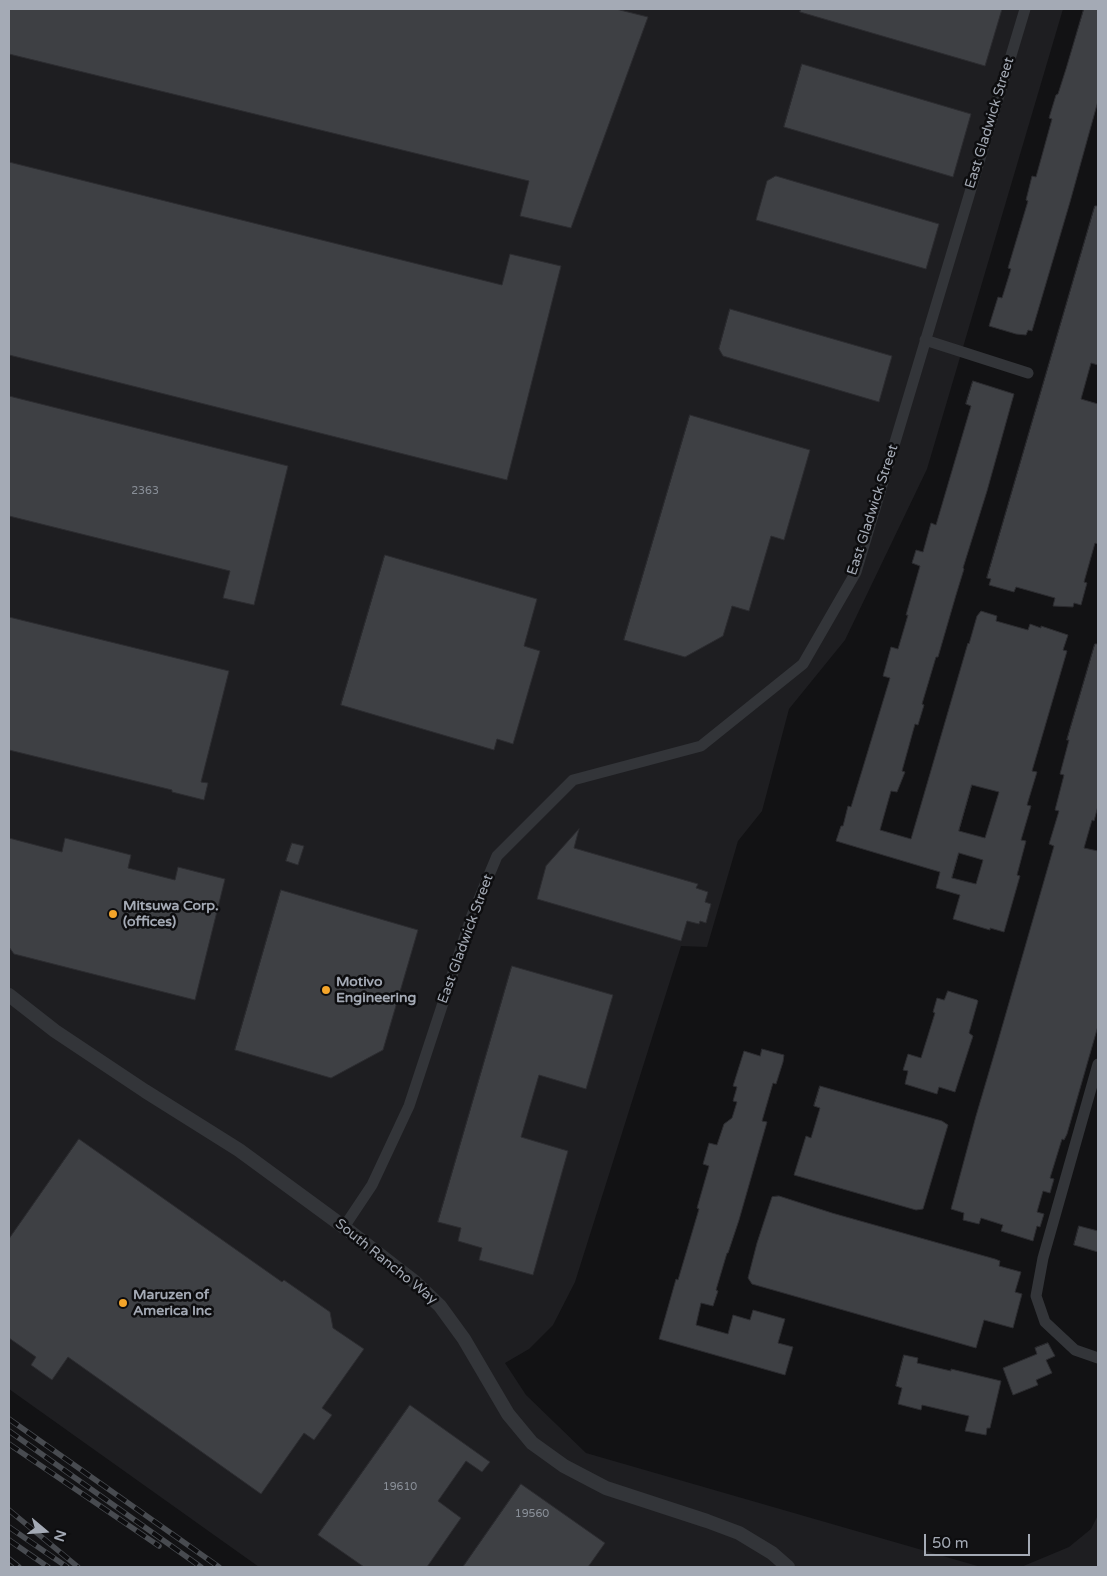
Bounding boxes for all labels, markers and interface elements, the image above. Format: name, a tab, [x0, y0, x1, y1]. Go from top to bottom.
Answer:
street label: East Gladwick Street	[962, 55, 1018, 191]
street label: East Gladwick Street	[844, 443, 902, 577]
house number: 2363	[131, 484, 159, 498]
street label: East Gladwick Street	[435, 872, 497, 1006]
place label: Mitsuwa Corp. (offices)	[123, 898, 219, 930]
marker: Mitsuwa Corp. (offices)	[107, 908, 119, 920]
place label: Motivo Engineering	[336, 974, 416, 1006]
marker: Motivo Engineering	[320, 984, 332, 996]
street label: South Rancho Way	[332, 1216, 440, 1308]
place label: Maruzen of America Inc	[133, 1287, 212, 1320]
marker: Maruzen of America Inc	[117, 1297, 129, 1309]
house number: 19610	[383, 1480, 417, 1494]
north arrow	[20, 1506, 70, 1556]
house number: 19560	[515, 1507, 549, 1521]
scale bar	[927, 1524, 1033, 1556]
text: N	[50, 1528, 70, 1544]
text: 50 m	[932, 1534, 969, 1552]

